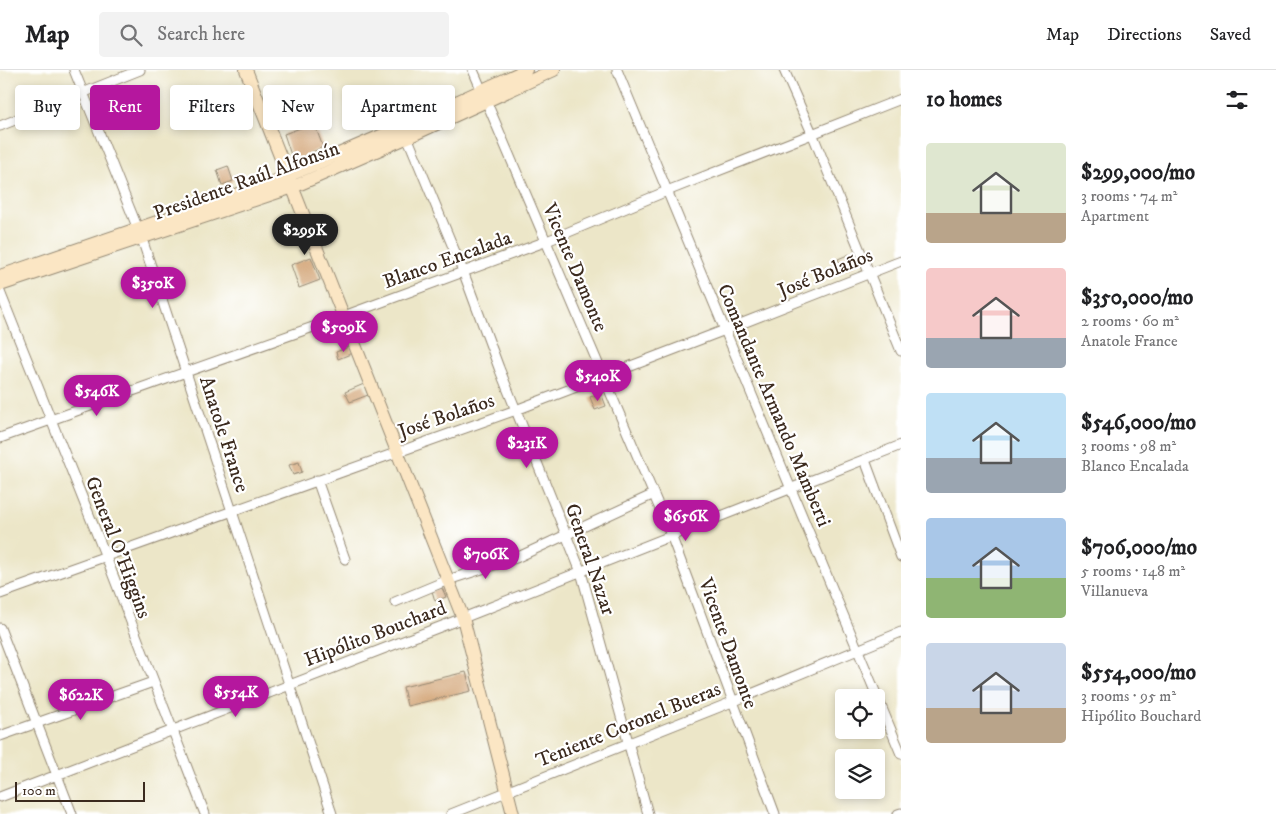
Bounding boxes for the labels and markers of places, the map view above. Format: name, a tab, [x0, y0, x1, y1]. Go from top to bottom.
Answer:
pin: $299K	[270, 214, 340, 256]
pin: $350K	[118, 266, 188, 309]
pin: $509K	[309, 310, 379, 353]
pin: $540K	[563, 360, 633, 402]
pin: $546K	[62, 374, 132, 417]
pin: $231K	[492, 426, 562, 469]
pin: $656K	[651, 500, 721, 542]
pin: $706K	[451, 538, 521, 580]
pin: $554K	[201, 676, 271, 718]
pin: $622K	[46, 678, 116, 721]

